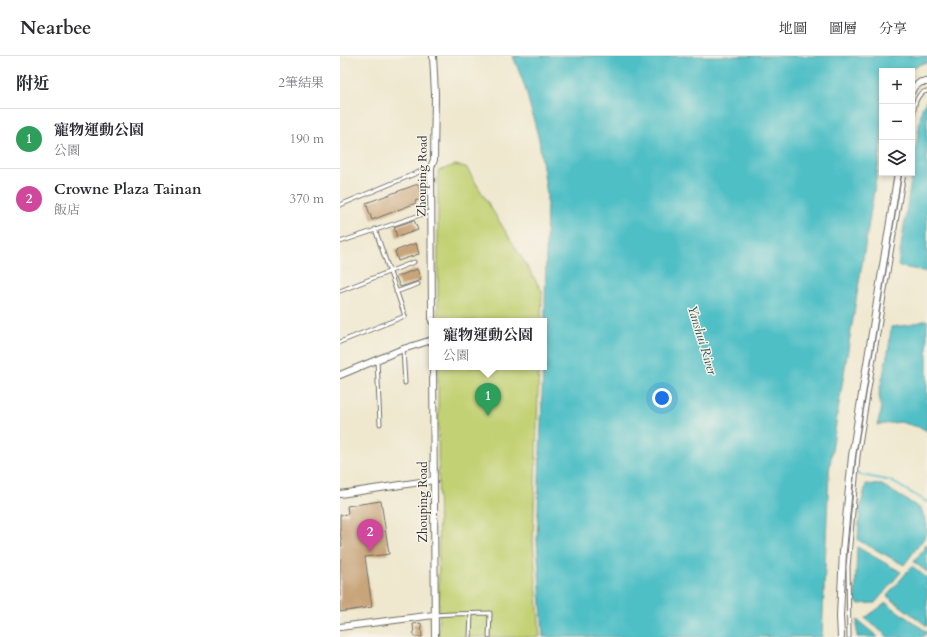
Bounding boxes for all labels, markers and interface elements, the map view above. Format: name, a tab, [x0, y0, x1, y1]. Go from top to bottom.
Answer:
text: Nearbee	[20, 15, 91, 41]
text: 地圖	[779, 19, 807, 38]
text: 圖層	[829, 19, 857, 38]
text: 分享	[879, 19, 907, 38]
map controls	[879, 68, 915, 176]
button: +	[879, 68, 915, 104]
text: 附近	[16, 72, 50, 95]
text: 2筆結果	[278, 74, 324, 92]
button: −	[879, 104, 915, 140]
text: 寵物運動公園	[54, 120, 144, 140]
text: 1	[26, 130, 32, 148]
text: 190 m	[290, 130, 324, 148]
street label: Zhouping Road	[413, 135, 431, 217]
button: layers	[879, 140, 915, 176]
text: 公園	[54, 142, 80, 160]
text: Crowne Plaza Tainan	[54, 179, 202, 199]
text: 2	[26, 190, 32, 208]
text: 370 m	[290, 190, 324, 208]
text: 飯店	[54, 201, 80, 219]
water label: Yanshui River	[683, 303, 721, 378]
popup	[429, 318, 547, 370]
text: 寵物運動公園	[443, 325, 533, 345]
text: 公園	[443, 347, 469, 365]
pin: 1	[475, 383, 501, 416]
your location	[652, 388, 672, 408]
street label: Zhouping Road	[415, 461, 431, 543]
pin: 2	[357, 519, 383, 552]

